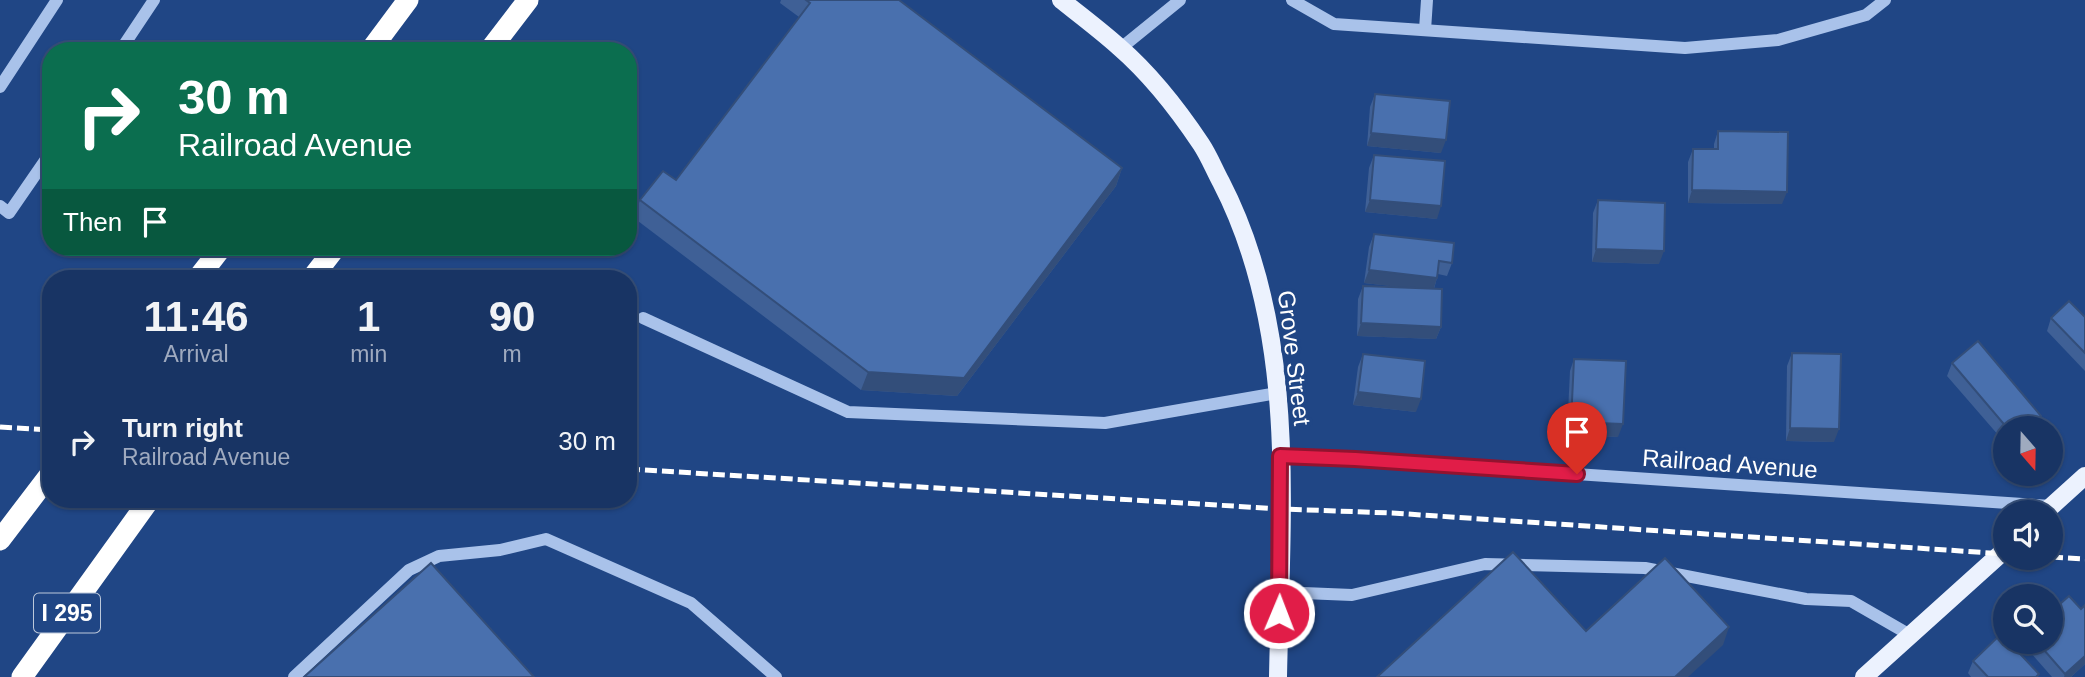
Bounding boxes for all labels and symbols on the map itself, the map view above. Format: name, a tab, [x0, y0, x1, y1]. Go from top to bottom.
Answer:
street label: Grove Street	[1273, 289, 1316, 427]
pin	[1547, 402, 1607, 474]
north arrow	[1993, 416, 2063, 486]
street label: Railroad Avenue	[1641, 444, 1819, 483]
position arrow	[1242, 576, 1316, 650]
road number: I 295	[34, 594, 100, 632]

